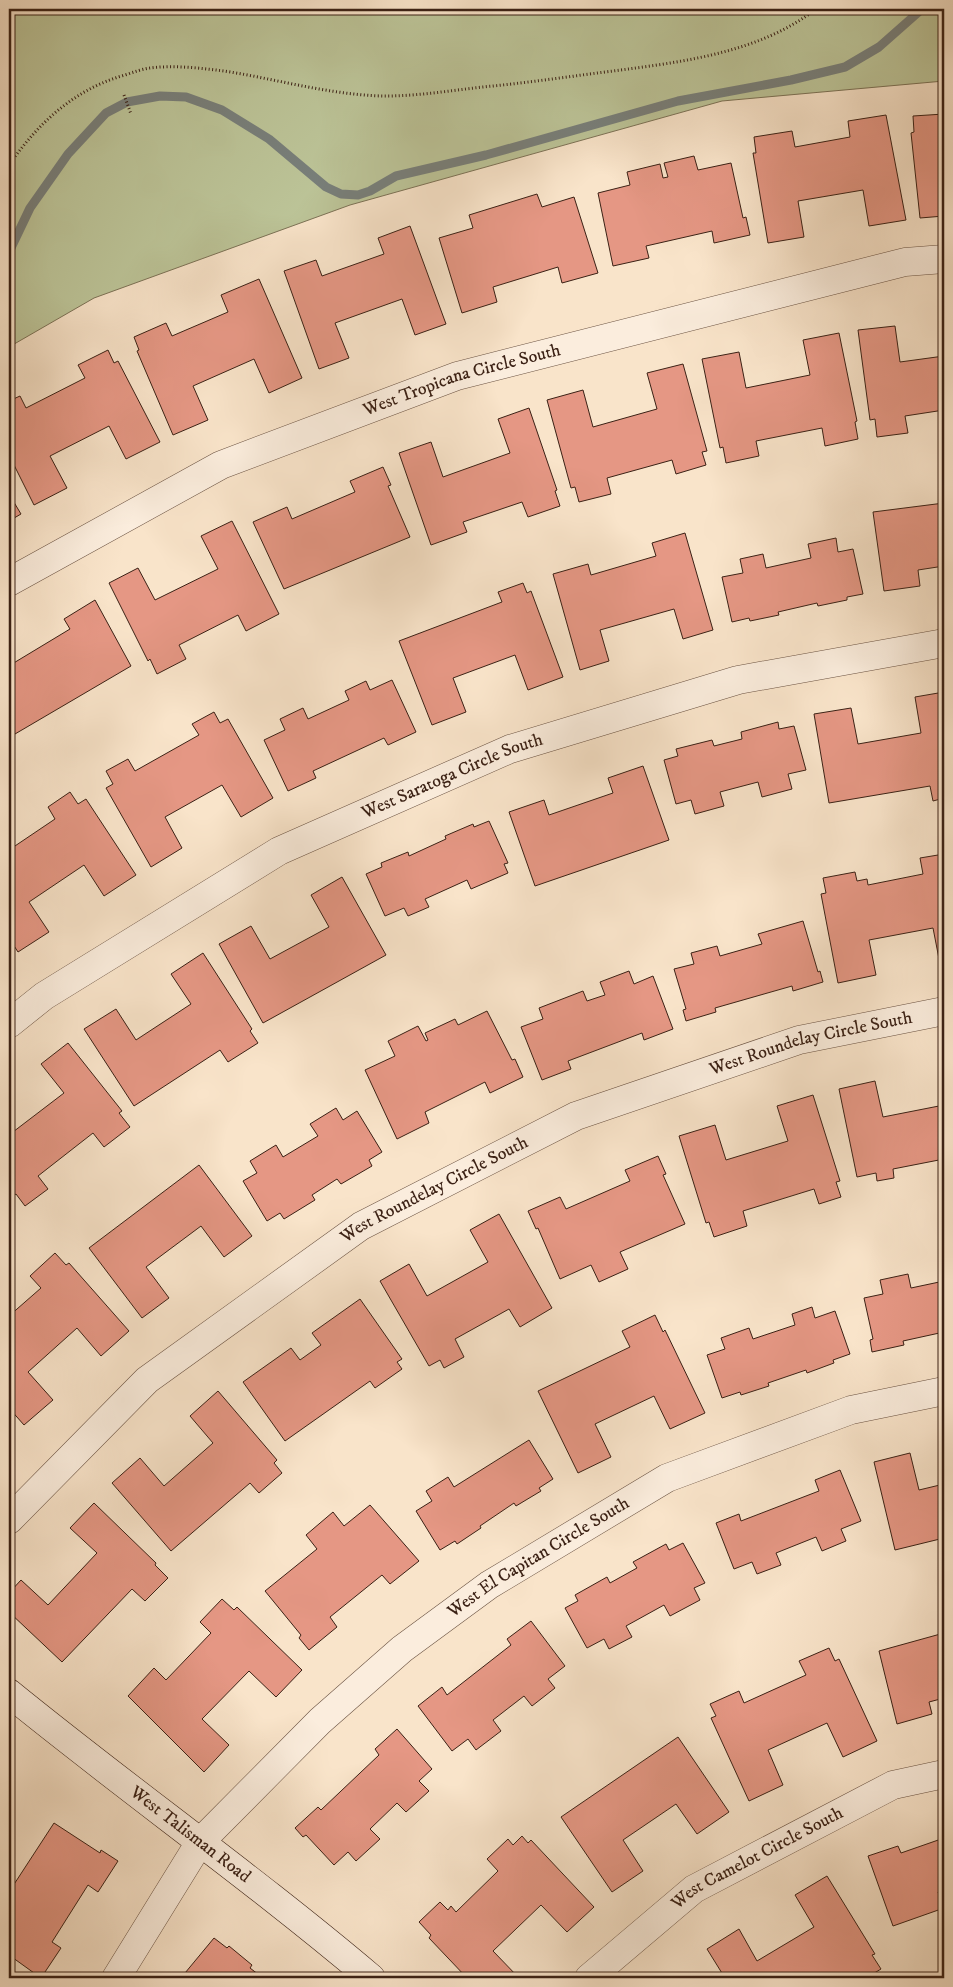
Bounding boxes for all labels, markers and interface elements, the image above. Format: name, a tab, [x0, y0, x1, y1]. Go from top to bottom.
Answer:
street label: West Tropicana Circle South	[359, 339, 563, 422]
street label: West Saratoga Circle South	[357, 728, 546, 824]
street label: West Roundelay Circle South	[706, 1007, 915, 1081]
street label: West Roundelay Circle South	[335, 1131, 532, 1249]
street label: West El Capitan Circle South	[443, 1492, 634, 1623]
street label: West Talisman Road	[125, 1781, 255, 1888]
street label: West Camelot Circle South	[666, 1802, 847, 1915]

